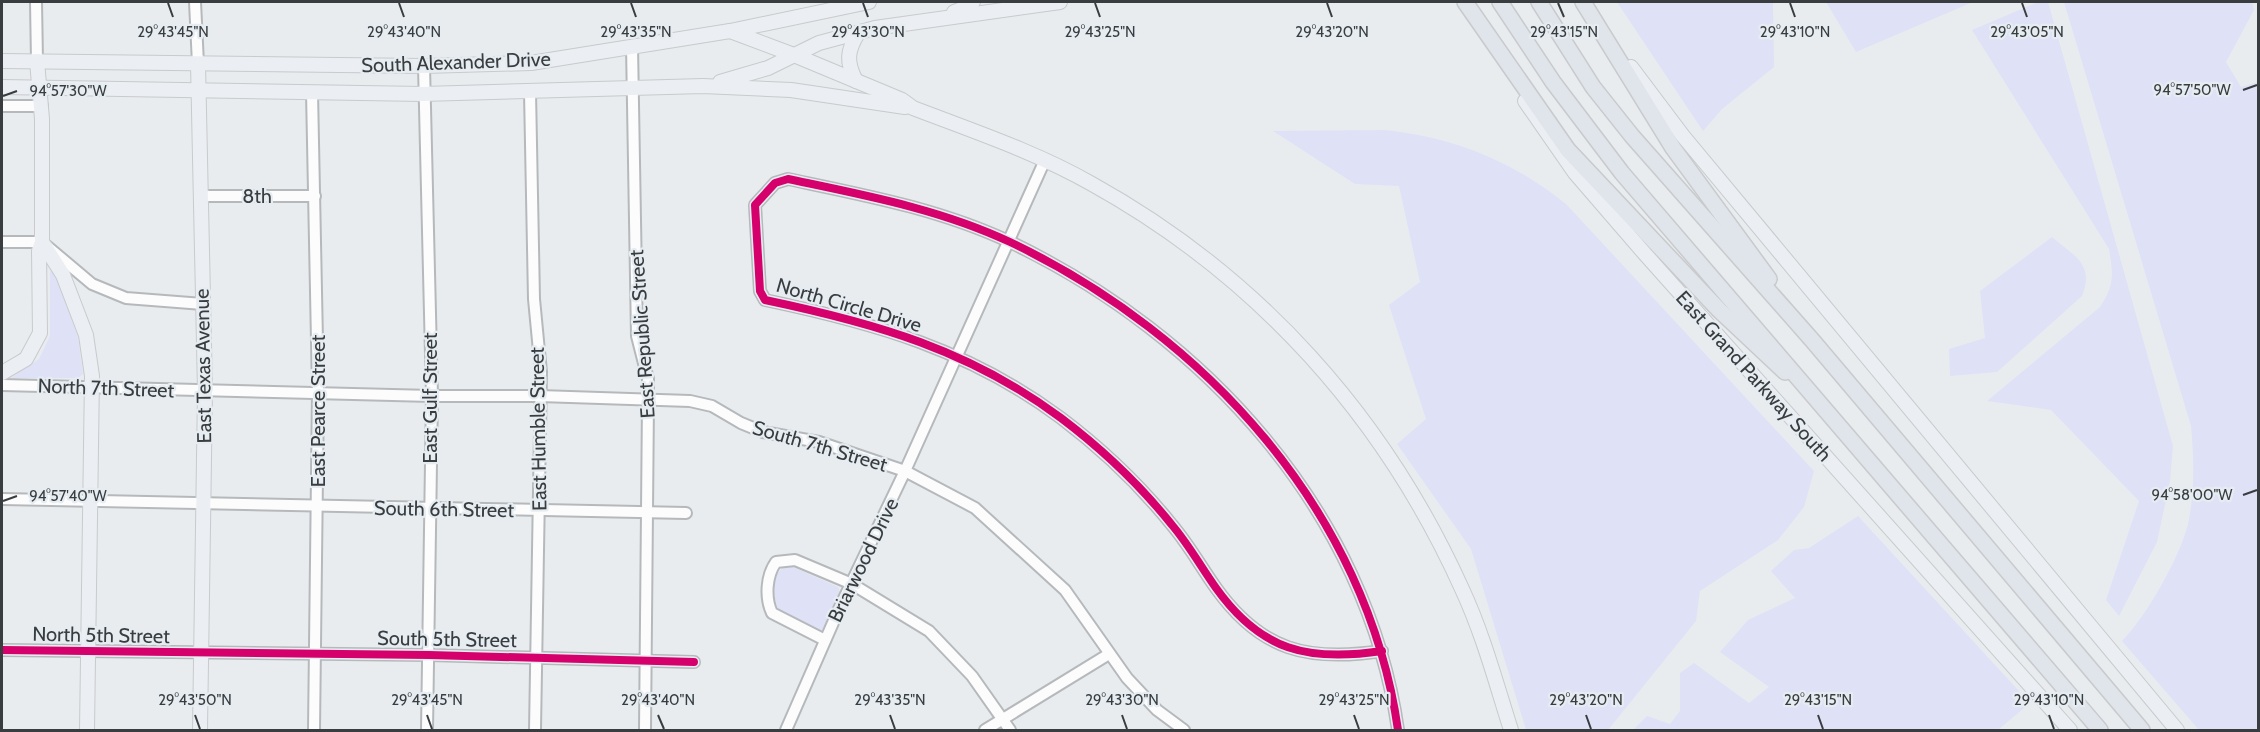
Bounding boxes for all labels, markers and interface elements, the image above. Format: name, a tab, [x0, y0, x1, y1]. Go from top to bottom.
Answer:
text: 29°43'45"N	[137, 23, 209, 41]
text: 29°43'40"N	[367, 23, 441, 41]
text: 29°43'35"N	[600, 23, 672, 41]
text: 29°43'30"N	[831, 23, 905, 41]
text: 29°43'25"N	[1064, 23, 1136, 41]
text: 29°43'20"N	[1295, 23, 1369, 41]
text: 29°43'15"N	[1530, 23, 1598, 41]
text: 29°43'10"N	[1760, 23, 1830, 41]
text: 29°43'05"N	[1990, 23, 2064, 41]
street label: South Alexander Drive	[361, 47, 551, 77]
text: 94°57'50"W	[2153, 81, 2231, 99]
text: 94°57'30"W	[29, 82, 107, 100]
street label: 8th	[242, 184, 272, 208]
street label: East Republic Street	[624, 249, 660, 419]
street label: North Circle Drive	[774, 273, 924, 337]
street label: East Grand Parkway South	[1671, 286, 1837, 466]
street label: East Texas Avenue	[190, 288, 216, 444]
street label: East Gulf Street	[418, 332, 442, 464]
street label: East Pearce Street	[306, 335, 330, 487]
street label: East Humble Street	[525, 347, 551, 511]
street label: North 7th Street	[37, 374, 175, 402]
street label: South 7th Street	[750, 415, 890, 477]
text: 94°58'00"W	[2151, 486, 2233, 504]
text: 94°57'40"W	[29, 487, 108, 505]
street label: Briarwood Drive	[823, 494, 903, 626]
street label: South 6th Street	[374, 496, 514, 522]
street label: North 5th Street	[32, 622, 170, 648]
street label: South 5th Street	[377, 626, 517, 652]
text: 29°43'50"N	[158, 691, 232, 709]
text: 29°43'45"N	[391, 691, 463, 709]
text: 29°43'40"N	[621, 691, 695, 709]
text: 29°43'35"N	[854, 691, 926, 709]
text: 29°43'30"N	[1085, 691, 1159, 709]
text: 29°43'25"N	[1318, 691, 1390, 709]
text: 29°43'20"N	[1549, 691, 1623, 709]
text: 29°43'15"N	[1784, 691, 1852, 709]
text: 29°43'10"N	[2014, 691, 2084, 709]

